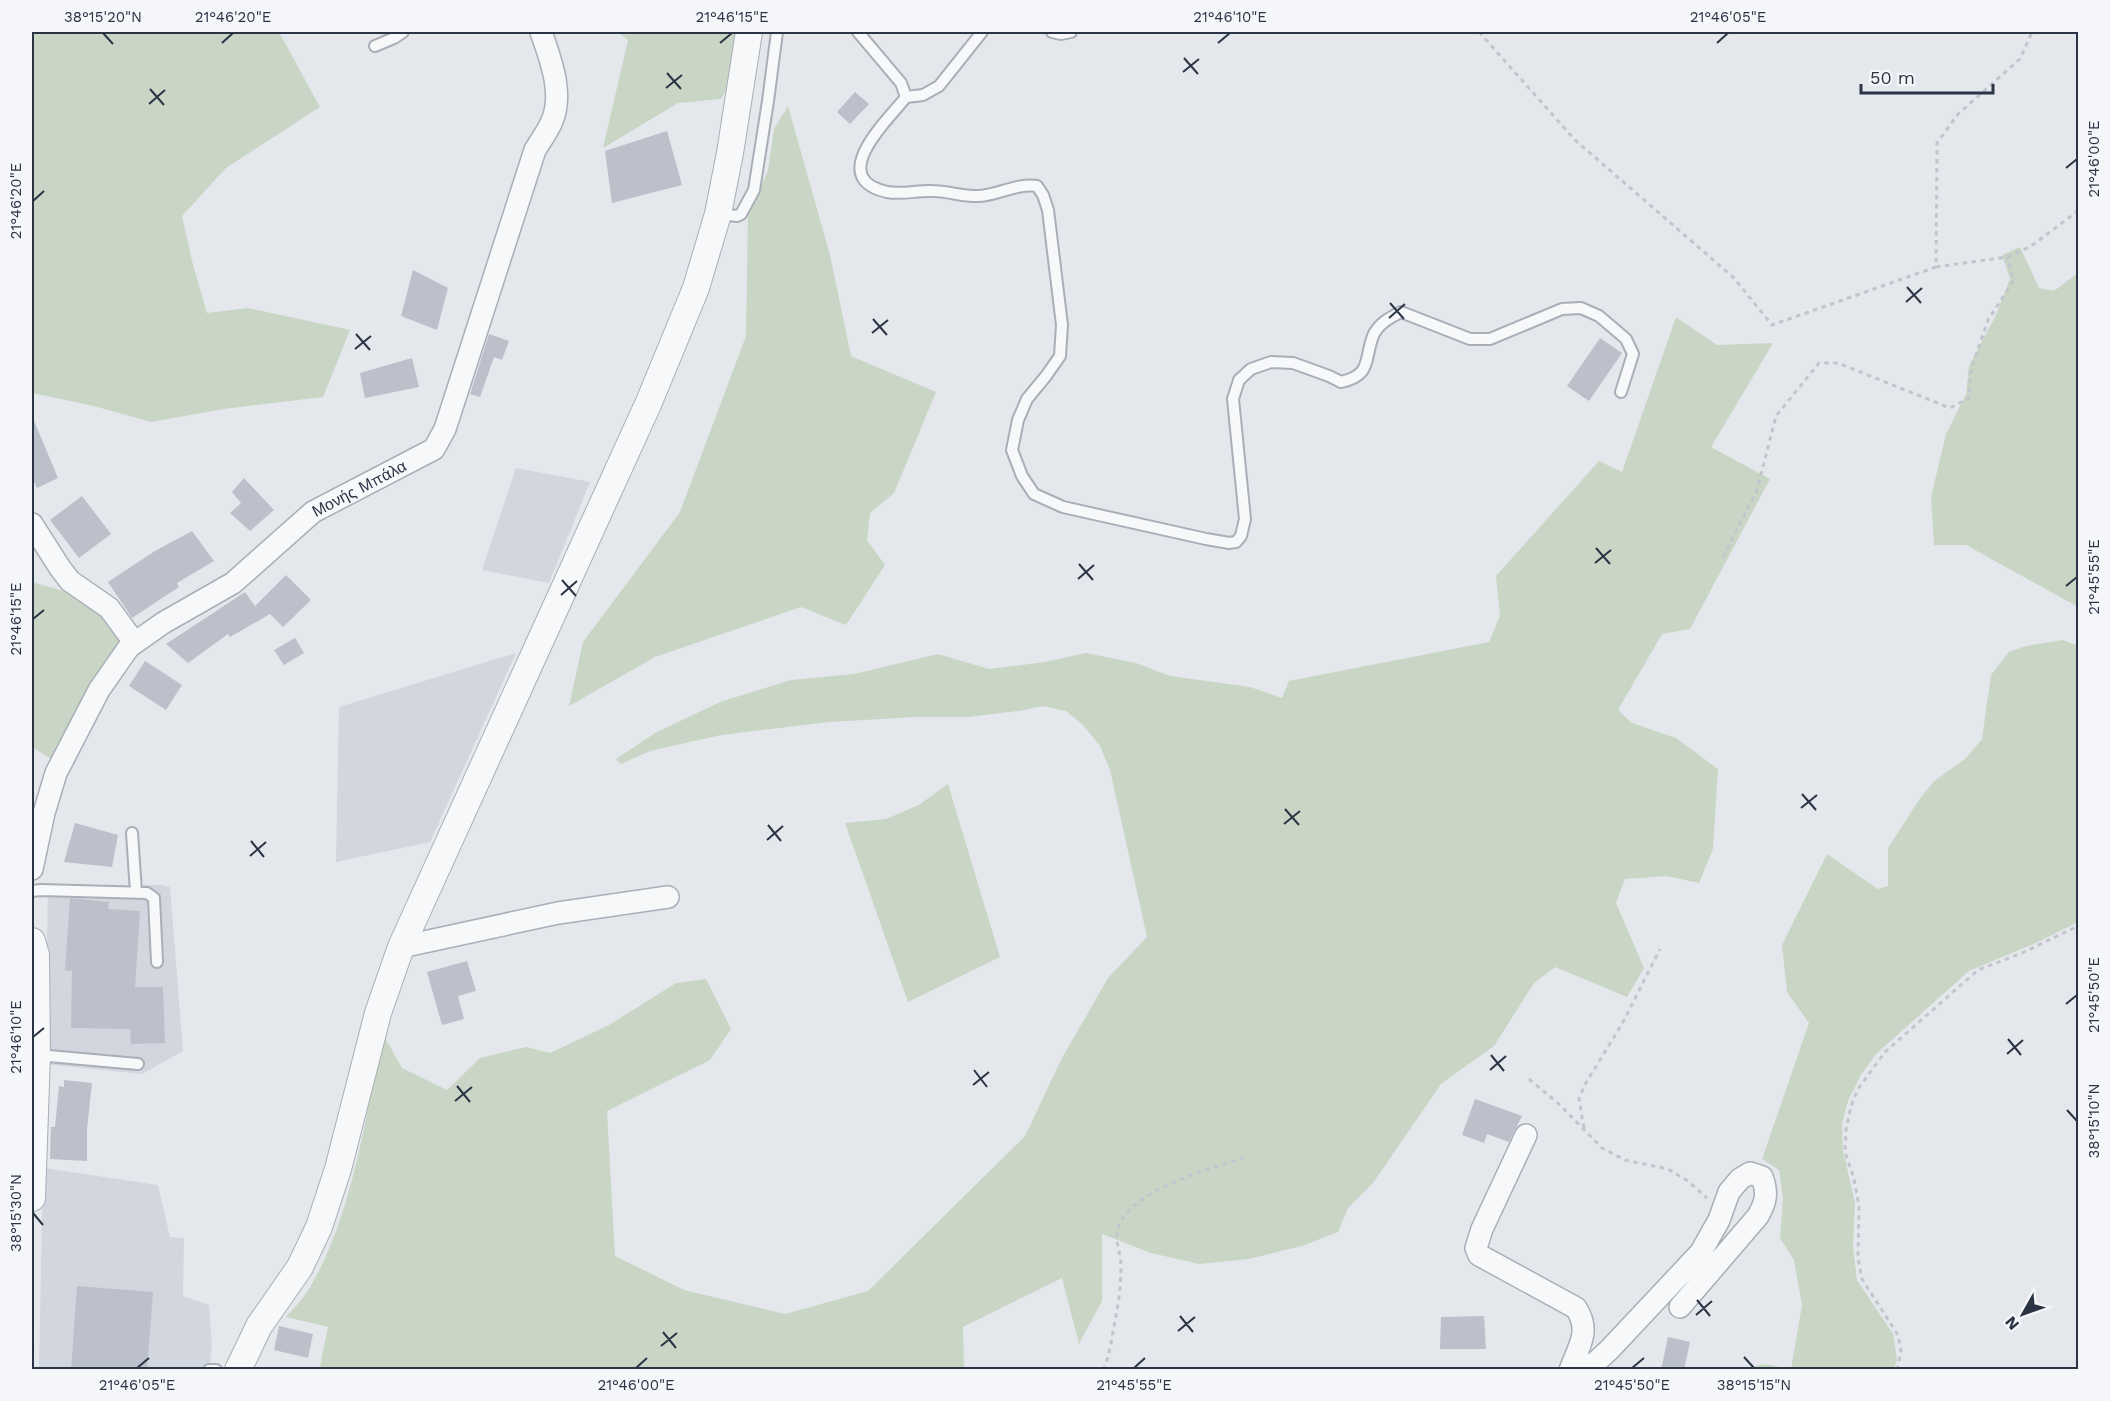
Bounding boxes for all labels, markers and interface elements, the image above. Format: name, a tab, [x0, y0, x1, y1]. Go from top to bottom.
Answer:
text: 38°15'20"N	[64, 8, 142, 26]
text: 21°46'20"E	[195, 8, 271, 26]
text: 21°46'15"E	[695, 8, 769, 26]
text: 21°46'10"E	[1193, 8, 1267, 26]
text: 21°46'05"E	[1690, 8, 1766, 26]
scale bar	[1861, 57, 1993, 95]
text: 50 m	[1870, 67, 1915, 88]
text: 21°46'00"E	[2085, 120, 2103, 198]
text: 21°46'20"E	[7, 163, 25, 239]
street label: Μονής Μπάλα	[309, 456, 409, 520]
text: 21°45'55"E	[2085, 539, 2103, 615]
text: 21°46'15"E	[7, 582, 25, 656]
text: 21°45'50"E	[2085, 957, 2103, 1033]
text: 21°46'10"E	[7, 1000, 25, 1074]
text: 38°15'10"N	[2085, 1083, 2103, 1159]
text: 38°15'30"N	[7, 1174, 25, 1252]
north arrow	[1993, 1284, 2053, 1344]
text: N	[2001, 1313, 2023, 1334]
text: 21°46'05"E	[99, 1376, 175, 1394]
text: 21°46'00"E	[597, 1376, 675, 1394]
text: 21°45'55"E	[1096, 1376, 1172, 1394]
text: 21°45'50"E	[1594, 1376, 1670, 1394]
text: 38°15'15"N	[1717, 1376, 1791, 1394]

